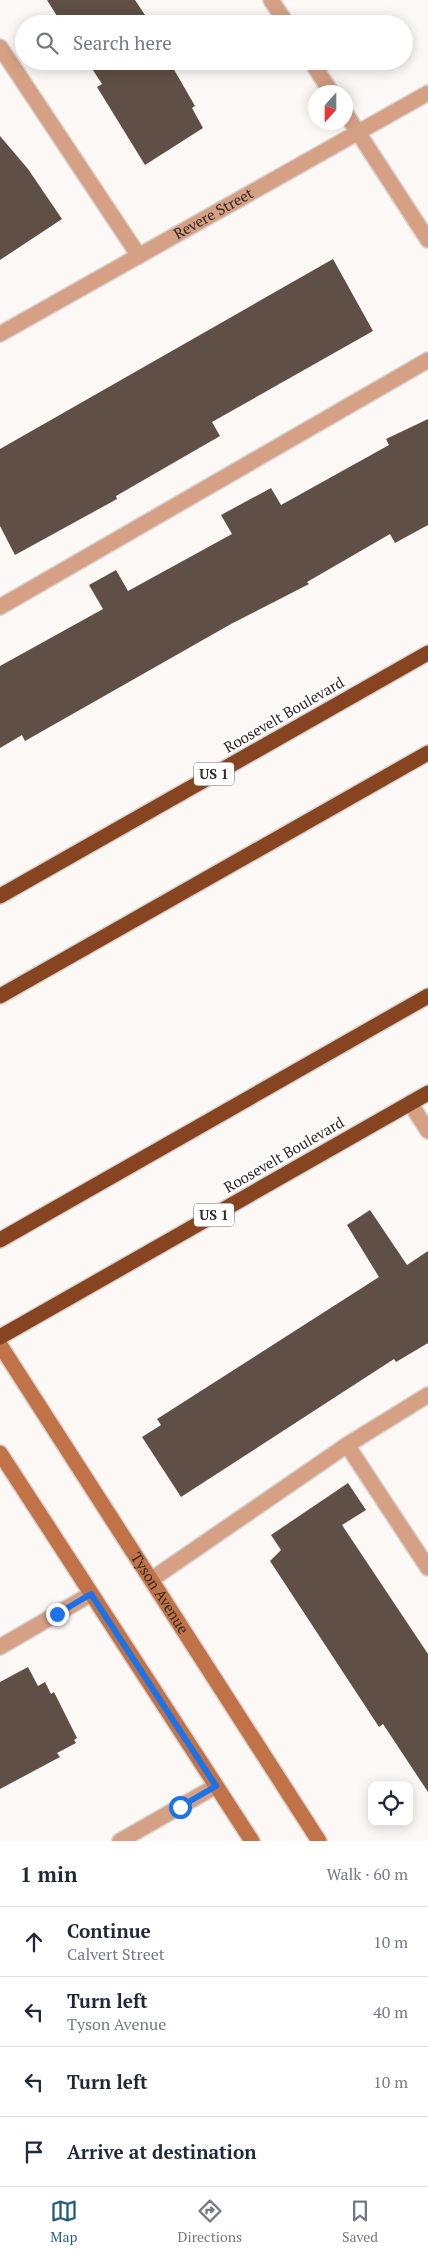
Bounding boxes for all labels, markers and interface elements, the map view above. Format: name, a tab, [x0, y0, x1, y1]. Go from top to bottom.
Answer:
search box	[15, 15, 413, 70]
icon: search	[33, 29, 61, 57]
text: Search here	[73, 30, 172, 55]
north arrow	[308, 85, 353, 130]
street label: Revere Street	[170, 182, 257, 243]
street label: Roosevelt Boulevard	[220, 672, 347, 757]
road number: US 1	[194, 762, 234, 786]
street label: Roosevelt Boulevard	[220, 1112, 347, 1197]
road number: US 1	[194, 1204, 234, 1226]
street label: Tyson Avenue	[127, 1548, 194, 1637]
route end	[46, 1603, 69, 1626]
map controls	[368, 1781, 413, 1826]
button: locate	[368, 1781, 413, 1826]
route start	[169, 1796, 192, 1819]
text: 1 min	[20, 1860, 77, 1888]
text: Walk · 60 m	[327, 1863, 408, 1885]
text: Continue	[67, 1918, 151, 1943]
icon: ahead	[20, 1928, 48, 1956]
text: 10 m	[373, 1931, 408, 1953]
text: Calvert Street	[67, 1943, 165, 1965]
text: Turn left	[67, 1988, 148, 2013]
icon: left	[20, 1998, 48, 2026]
text: 40 m	[373, 2001, 408, 2023]
text: Tyson Avenue	[67, 2013, 166, 2035]
icon: left	[20, 2068, 48, 2096]
text: Turn left	[67, 2069, 148, 2094]
text: 10 m	[373, 2071, 408, 2093]
icon: arrive	[20, 2138, 48, 2166]
text: Arrive at destination	[67, 2139, 256, 2164]
tab: Map	[50, 2197, 78, 2246]
tab: Directions	[178, 2197, 242, 2246]
tab: Saved	[342, 2197, 378, 2246]

